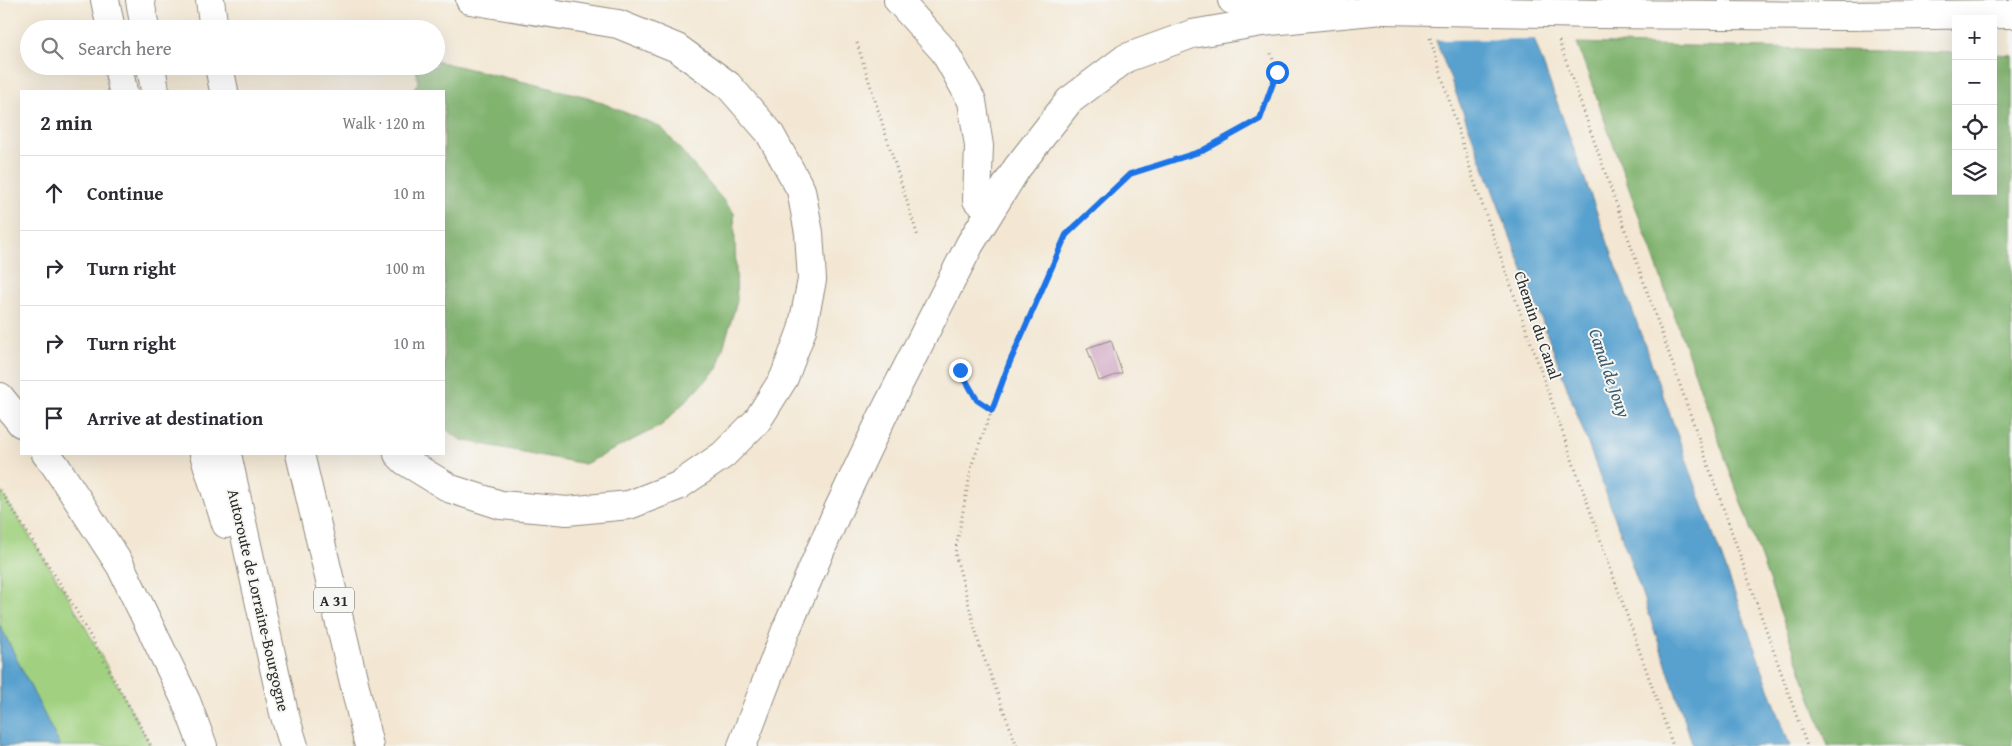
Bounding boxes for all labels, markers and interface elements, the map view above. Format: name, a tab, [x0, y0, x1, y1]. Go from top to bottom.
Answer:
map controls	[1952, 15, 1997, 195]
button: +	[1952, 15, 1997, 60]
search box	[20, 20, 445, 75]
icon: search	[38, 34, 66, 62]
text: Search here	[78, 34, 172, 62]
button: −	[1952, 60, 1997, 105]
route start	[1266, 61, 1289, 84]
button: locate	[1952, 105, 1997, 150]
text: 2 min	[40, 107, 92, 138]
text: Walk · 120 m	[342, 111, 425, 135]
button: layers	[1952, 150, 1997, 195]
icon: ahead	[40, 179, 68, 207]
text: Continue	[87, 179, 164, 207]
text: 10 m	[393, 181, 425, 205]
icon: right	[40, 254, 68, 282]
text: Turn right	[87, 254, 176, 282]
text: 100 m	[385, 256, 425, 280]
street label: Chemin du Canal	[1508, 268, 1568, 383]
water label: Canal de Jouy	[1582, 325, 1638, 422]
icon: right	[40, 329, 68, 357]
text: Turn right	[87, 329, 176, 357]
text: 10 m	[393, 331, 425, 355]
route end	[949, 359, 972, 382]
icon: arrive	[40, 404, 68, 432]
text: Arrive at destination	[87, 404, 263, 432]
street label: Autoroute de Lorraine-Bourgogne	[222, 486, 296, 714]
road number: A 31	[314, 588, 354, 612]

